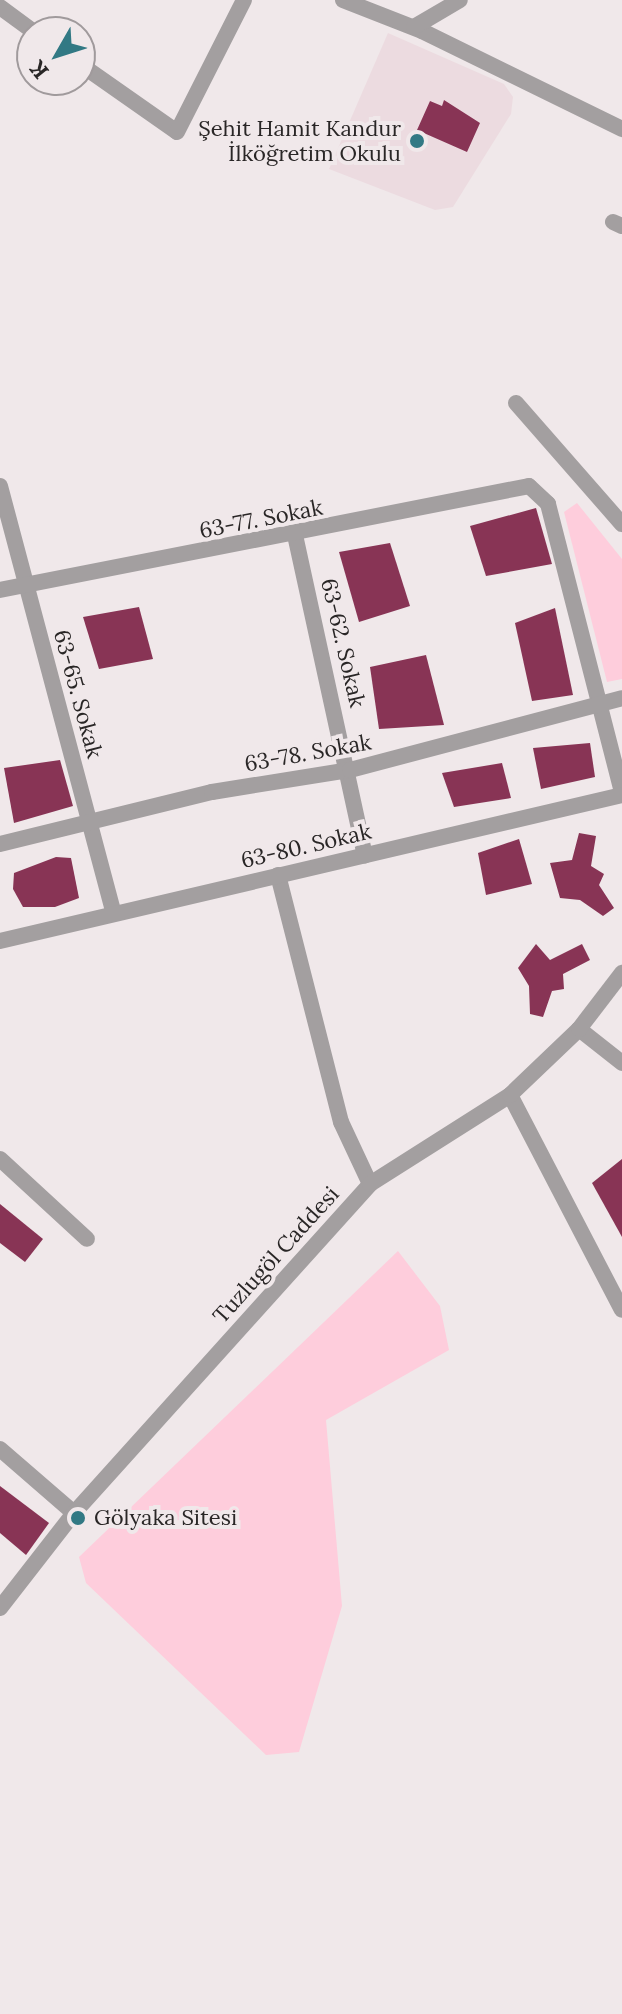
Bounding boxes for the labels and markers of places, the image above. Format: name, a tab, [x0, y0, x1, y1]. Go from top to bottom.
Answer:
place label: Şehit Hamit Kandur İlköğretim Okulu	[198, 115, 401, 166]
marker: Şehit Hamit Kandur İlköğretim Okulu	[408, 132, 426, 150]
place label: Gölyaka Sitesi	[94, 1505, 237, 1531]
marker: Gölyaka Sitesi	[69, 1509, 87, 1527]

